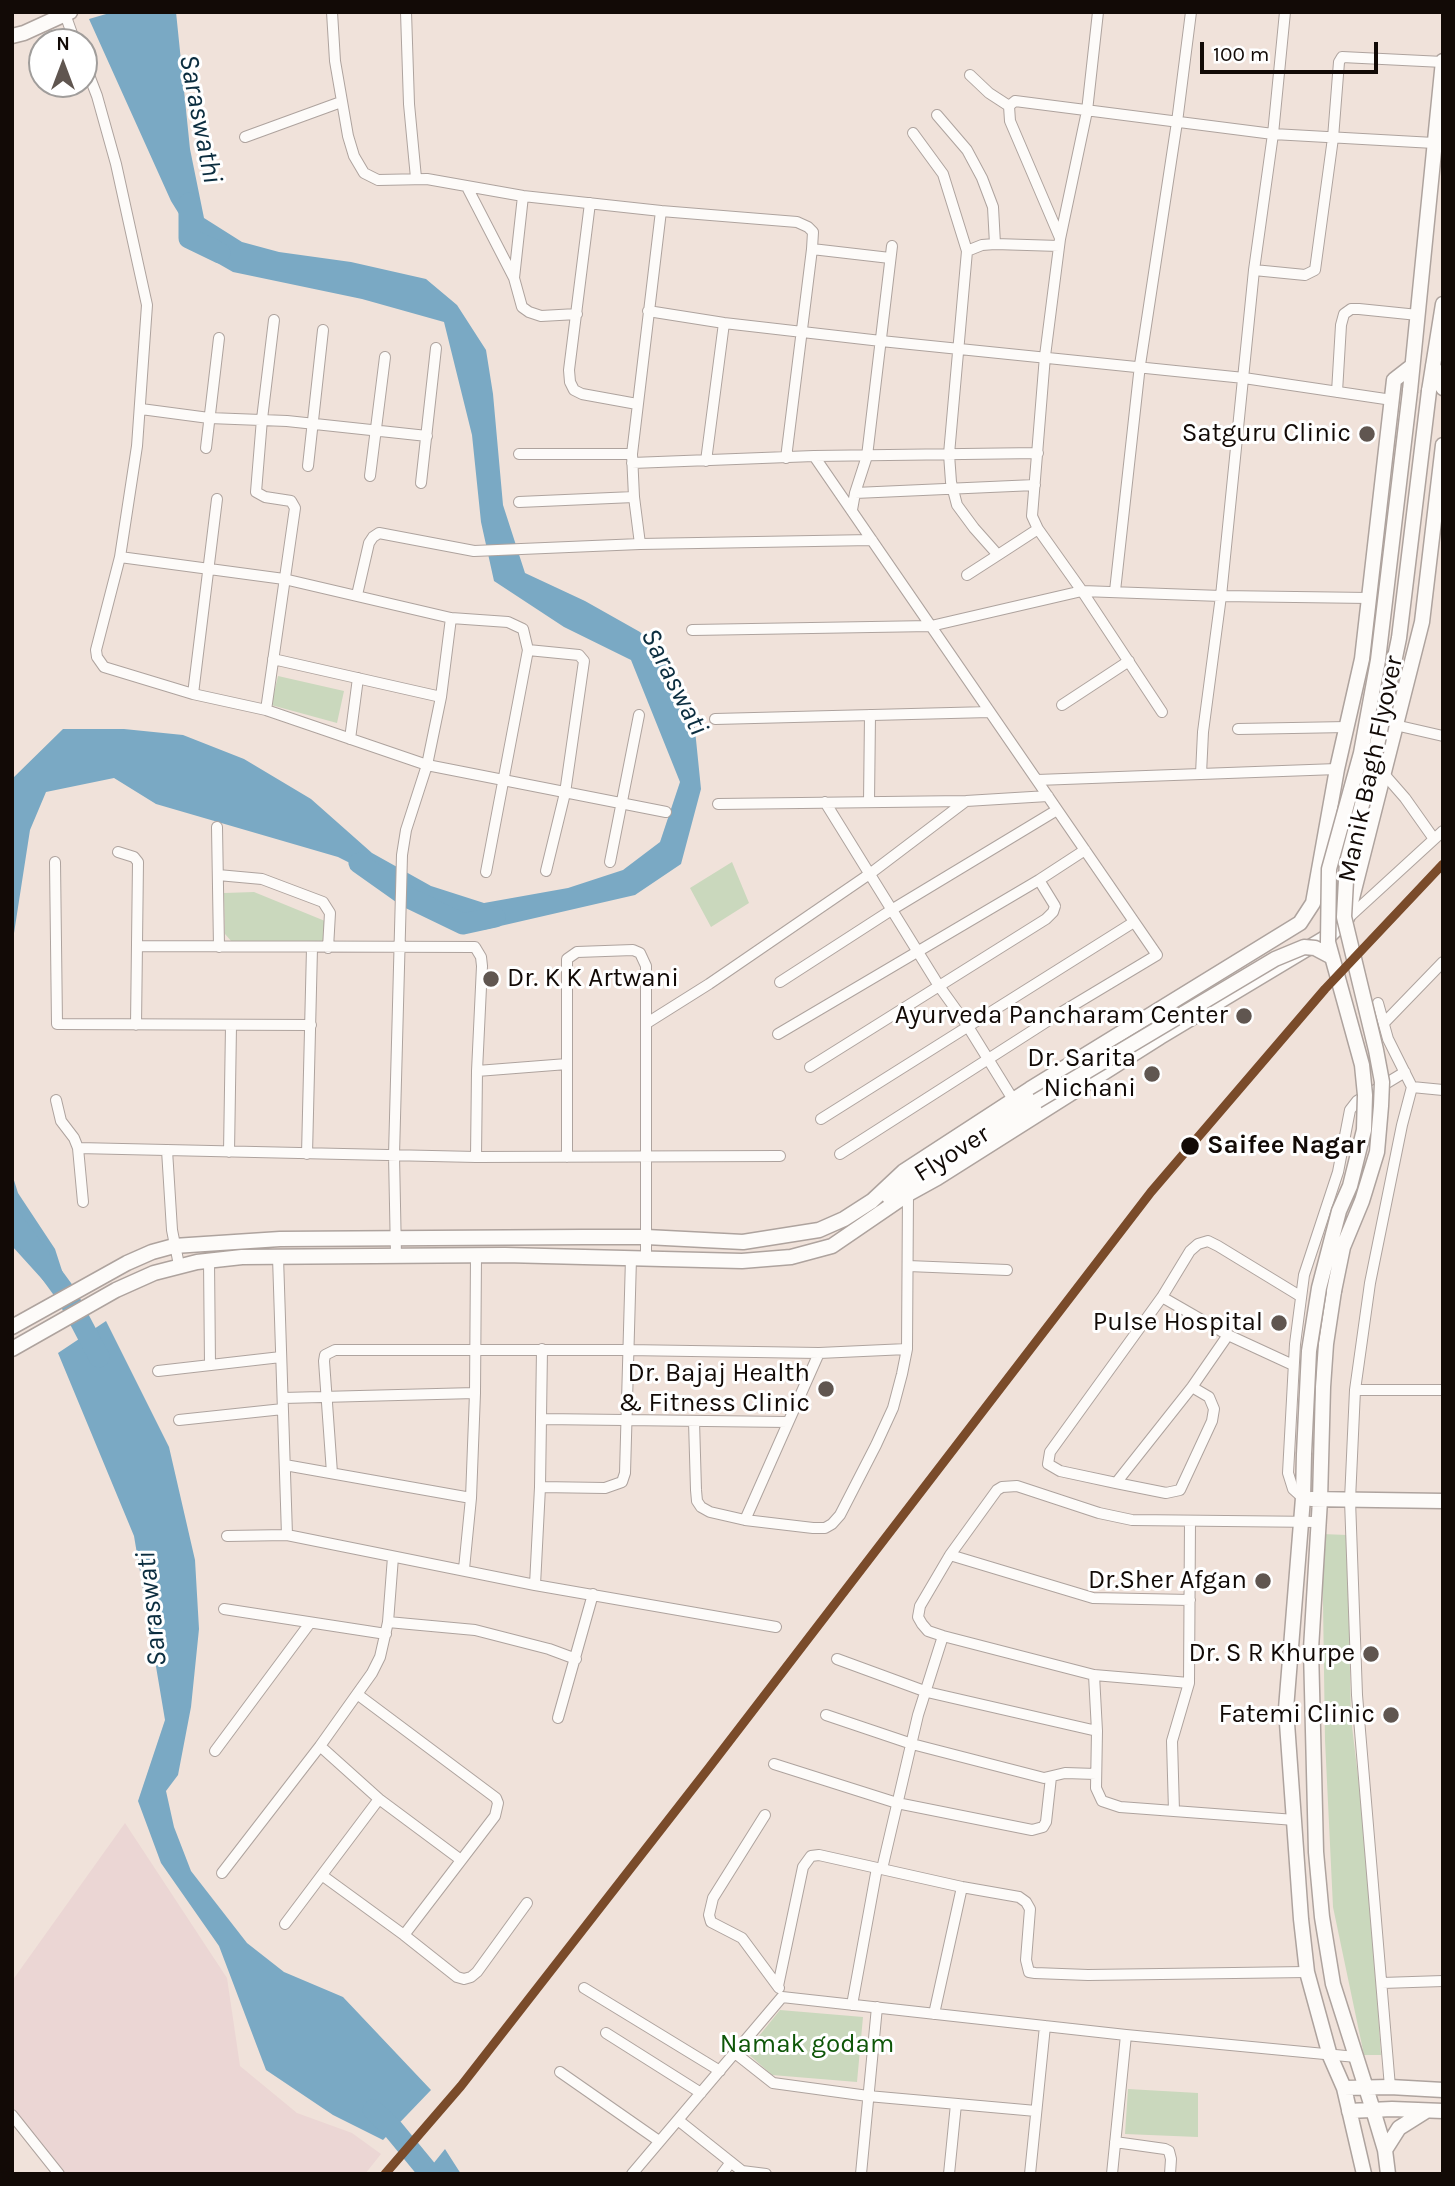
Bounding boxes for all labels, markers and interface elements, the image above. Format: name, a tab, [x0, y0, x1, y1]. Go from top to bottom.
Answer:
north arrow	[28, 28, 98, 98]
scale bar	[1203, 28, 1382, 72]
text: N	[56, 33, 70, 55]
text: 100 m	[1213, 42, 1270, 66]
water label: Saraswathi	[171, 52, 229, 186]
place label: Satguru Clinic	[1182, 418, 1351, 450]
marker: Satguru Clinic	[1357, 424, 1377, 444]
water label: Saraswati	[633, 623, 715, 741]
street label: Manik Bagh Flyover	[1332, 653, 1410, 885]
place label: Dr. K K Artwani	[507, 963, 679, 995]
marker: Dr. K K Artwani	[481, 969, 501, 989]
place label: Ayurveda Pancharam Center	[895, 1000, 1228, 1032]
marker: Ayurveda Pancharam Center	[1234, 1006, 1254, 1026]
place label: Dr. Sarita Nichani	[1027, 1043, 1136, 1104]
marker: Dr. Sarita Nichani	[1142, 1064, 1162, 1084]
street label: Flyover	[909, 1119, 995, 1189]
place label: Saifee Nagar	[1207, 1130, 1365, 1162]
marker: Saifee Nagar	[1179, 1135, 1201, 1157]
place label: Pulse Hospital	[1093, 1307, 1263, 1339]
marker: Pulse Hospital	[1269, 1313, 1289, 1333]
place label: Dr. Bajaj Health & Fitness Clinic	[619, 1358, 810, 1420]
marker: Dr. Bajaj Health & Fitness Clinic	[816, 1379, 836, 1399]
water label: Saraswati	[129, 1550, 175, 1668]
place label: Dr.Sher Afgan	[1088, 1565, 1247, 1597]
marker: Dr.Sher Afgan	[1253, 1571, 1273, 1591]
place label: Dr. S R Khurpe	[1188, 1638, 1355, 1670]
marker: Dr. S R Khurpe	[1361, 1644, 1381, 1664]
place label: Fatemi Clinic	[1218, 1699, 1375, 1731]
marker: Fatemi Clinic	[1381, 1705, 1401, 1725]
park label: Namak godam	[720, 2029, 894, 2061]

